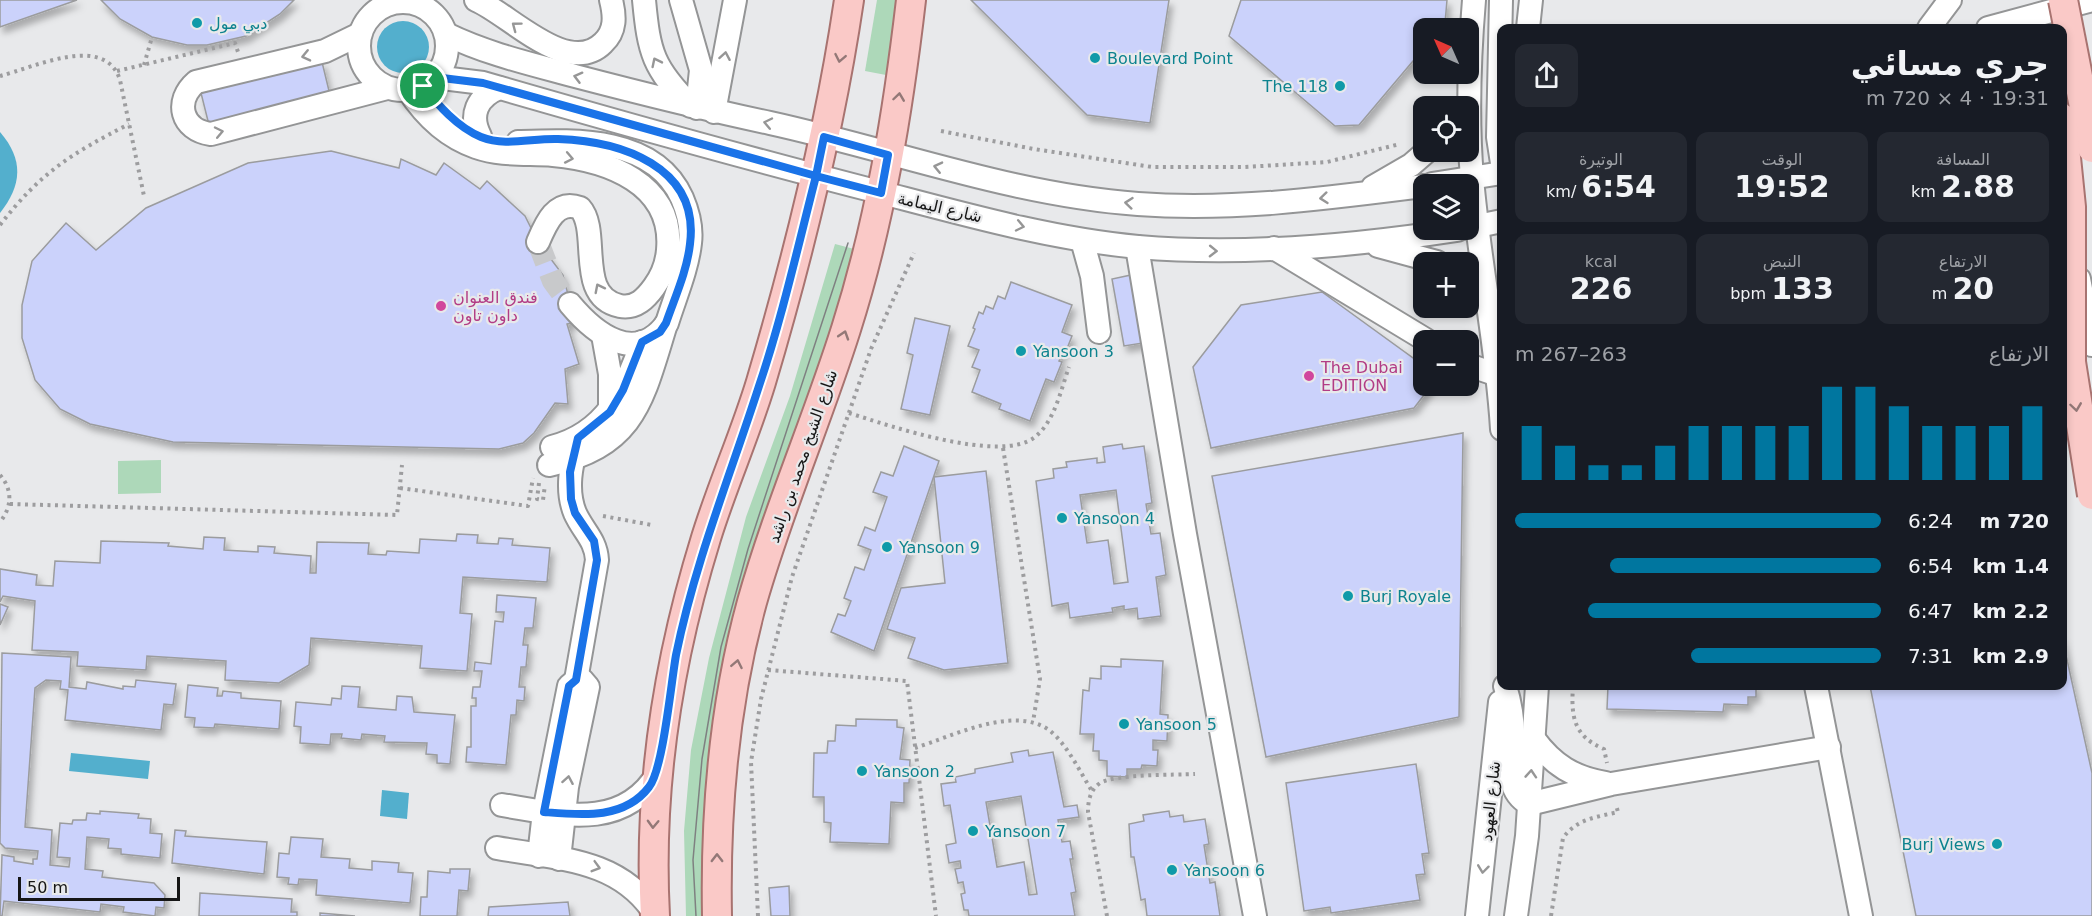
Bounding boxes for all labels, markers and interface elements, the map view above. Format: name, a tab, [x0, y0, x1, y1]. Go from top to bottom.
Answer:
place label: دبي مول	[209, 14, 267, 34]
marker: دبي مول	[190, 16, 204, 30]
north arrow	[1413, 18, 1479, 84]
map controls	[1413, 18, 1479, 396]
one-way arrow	[512, 22, 523, 33]
button: share	[1515, 44, 1578, 107]
text: جري مسائي	[1851, 44, 2049, 83]
one-way arrow	[301, 48, 311, 61]
place label: Boulevard Point	[1107, 49, 1233, 68]
one-way arrow	[718, 51, 730, 61]
marker: Boulevard Point	[1088, 51, 1102, 65]
one-way arrow	[834, 52, 847, 62]
one-way arrow	[652, 57, 663, 68]
pin	[397, 60, 448, 111]
icon: arrive	[406, 69, 439, 102]
one-way arrow	[573, 71, 583, 84]
place label: The 118	[1262, 77, 1328, 96]
marker: The 118	[1333, 79, 1347, 93]
text: 19:31 · 4 × 720 m	[1866, 86, 2049, 110]
one-way arrow	[893, 93, 905, 102]
button: locate	[1413, 96, 1479, 162]
one-way arrow	[763, 117, 773, 130]
one-way arrow	[214, 126, 224, 139]
text: الوتيرة	[1579, 150, 1623, 169]
text: الوقت	[1762, 150, 1802, 169]
text: المسافة	[1936, 150, 1990, 169]
one-way arrow	[563, 151, 573, 164]
one-way arrow	[933, 161, 943, 174]
text: 6:54	[1581, 169, 1656, 204]
text: 19:52	[1734, 169, 1830, 204]
text: 2.88	[1941, 169, 2015, 204]
button: layers	[1413, 174, 1479, 240]
text: /km	[1546, 182, 1581, 201]
text: km	[1911, 182, 1941, 201]
street label: شارع اليمامة	[896, 189, 984, 227]
one-way arrow	[1319, 191, 1328, 204]
one-way arrow	[1125, 197, 1134, 210]
one-way arrow	[1015, 219, 1025, 232]
one-way arrow	[1208, 244, 1217, 257]
button: +	[1413, 252, 1479, 318]
text: kcal	[1585, 252, 1617, 271]
text: النبض	[1763, 252, 1801, 271]
text: الارتفاع	[1939, 252, 1987, 271]
text: 226	[1570, 271, 1632, 306]
text: 133	[1771, 271, 1834, 306]
text: 20	[1952, 271, 1994, 306]
one-way arrow	[595, 283, 606, 294]
text: bpm	[1730, 284, 1771, 303]
text: m	[1932, 284, 1952, 303]
place label: فندق العنوان داون تاون	[453, 288, 538, 326]
marker: فندق العنوان داون تاون	[434, 299, 448, 313]
one-way arrow	[836, 330, 849, 341]
button: −	[1413, 330, 1479, 396]
place label: Yansoon 3	[1032, 342, 1114, 361]
text: 263–267 m	[1515, 342, 1627, 366]
text: الارتفاع	[1989, 342, 2049, 366]
marker: Yansoon 3	[1014, 344, 1028, 358]
place label: The Dubai EDITION	[1320, 358, 1403, 395]
street label: شارع الشيخ محمد بن راشد	[764, 367, 842, 546]
marker: The Dubai EDITION	[1302, 369, 1316, 383]
one-way arrow	[2069, 402, 2081, 411]
place label: Yansoon 4	[1073, 509, 1155, 528]
text: 6:24	[1908, 509, 1953, 533]
text: 720 m	[1979, 509, 2049, 533]
marker: Yansoon 4	[1055, 511, 1069, 525]
place label: Yansoon 9	[898, 538, 980, 557]
marker: Yansoon 9	[880, 540, 894, 554]
text: 6:54	[1908, 554, 1953, 578]
text: 1.4 km	[1972, 554, 2049, 578]
place label: Burj Royale	[1360, 587, 1451, 606]
marker: Burj Royale	[1341, 589, 1355, 603]
text: 6:47	[1908, 599, 1953, 623]
text: 2.2 km	[1972, 599, 2049, 623]
text: 7:31	[1908, 644, 1953, 668]
text: 2.9 km	[1972, 644, 2049, 668]
one-way arrow	[730, 659, 743, 669]
place label: Yansoon 5	[1135, 715, 1217, 734]
marker: Yansoon 5	[1117, 717, 1131, 731]
street label: شارع العهود	[1477, 760, 1505, 842]
place label: Yansoon 2	[873, 762, 955, 781]
marker: Yansoon 2	[855, 764, 869, 778]
one-way arrow	[1525, 770, 1538, 779]
one-way arrow	[562, 775, 574, 785]
one-way arrow	[647, 819, 660, 828]
place label: Yansoon 7	[984, 822, 1066, 841]
marker: Yansoon 7	[966, 824, 980, 838]
place label: Burj Views	[1901, 835, 1985, 854]
marker: Burj Views	[1990, 837, 2004, 851]
one-way arrow	[710, 853, 723, 862]
one-way arrow	[590, 860, 601, 872]
place label: Yansoon 6	[1183, 861, 1265, 880]
marker: Yansoon 6	[1165, 863, 1179, 877]
one-way arrow	[1477, 864, 1490, 874]
scale bar	[18, 874, 180, 902]
text: 50 m	[27, 878, 68, 897]

